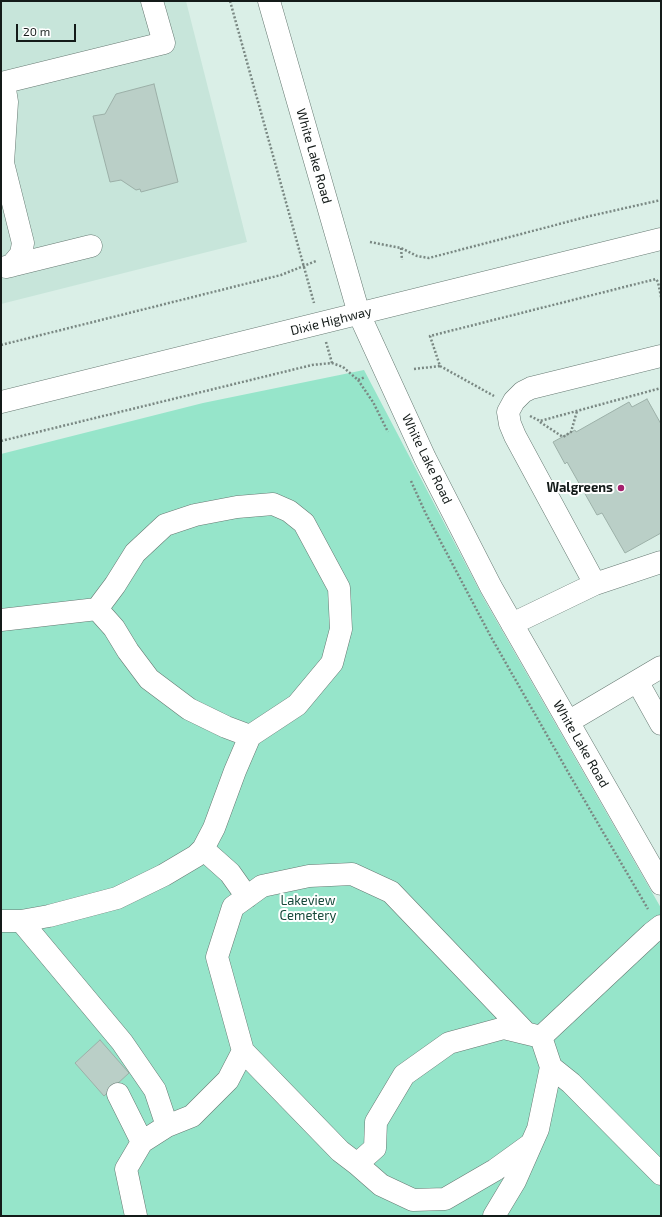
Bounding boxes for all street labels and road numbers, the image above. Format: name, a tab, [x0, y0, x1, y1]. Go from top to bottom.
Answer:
street label: White Lake Road	[293, 107, 335, 205]
street label: Dixie Highway	[289, 303, 373, 339]
street label: White Lake Road	[399, 412, 455, 506]
street label: White Lake Road	[550, 698, 612, 790]

